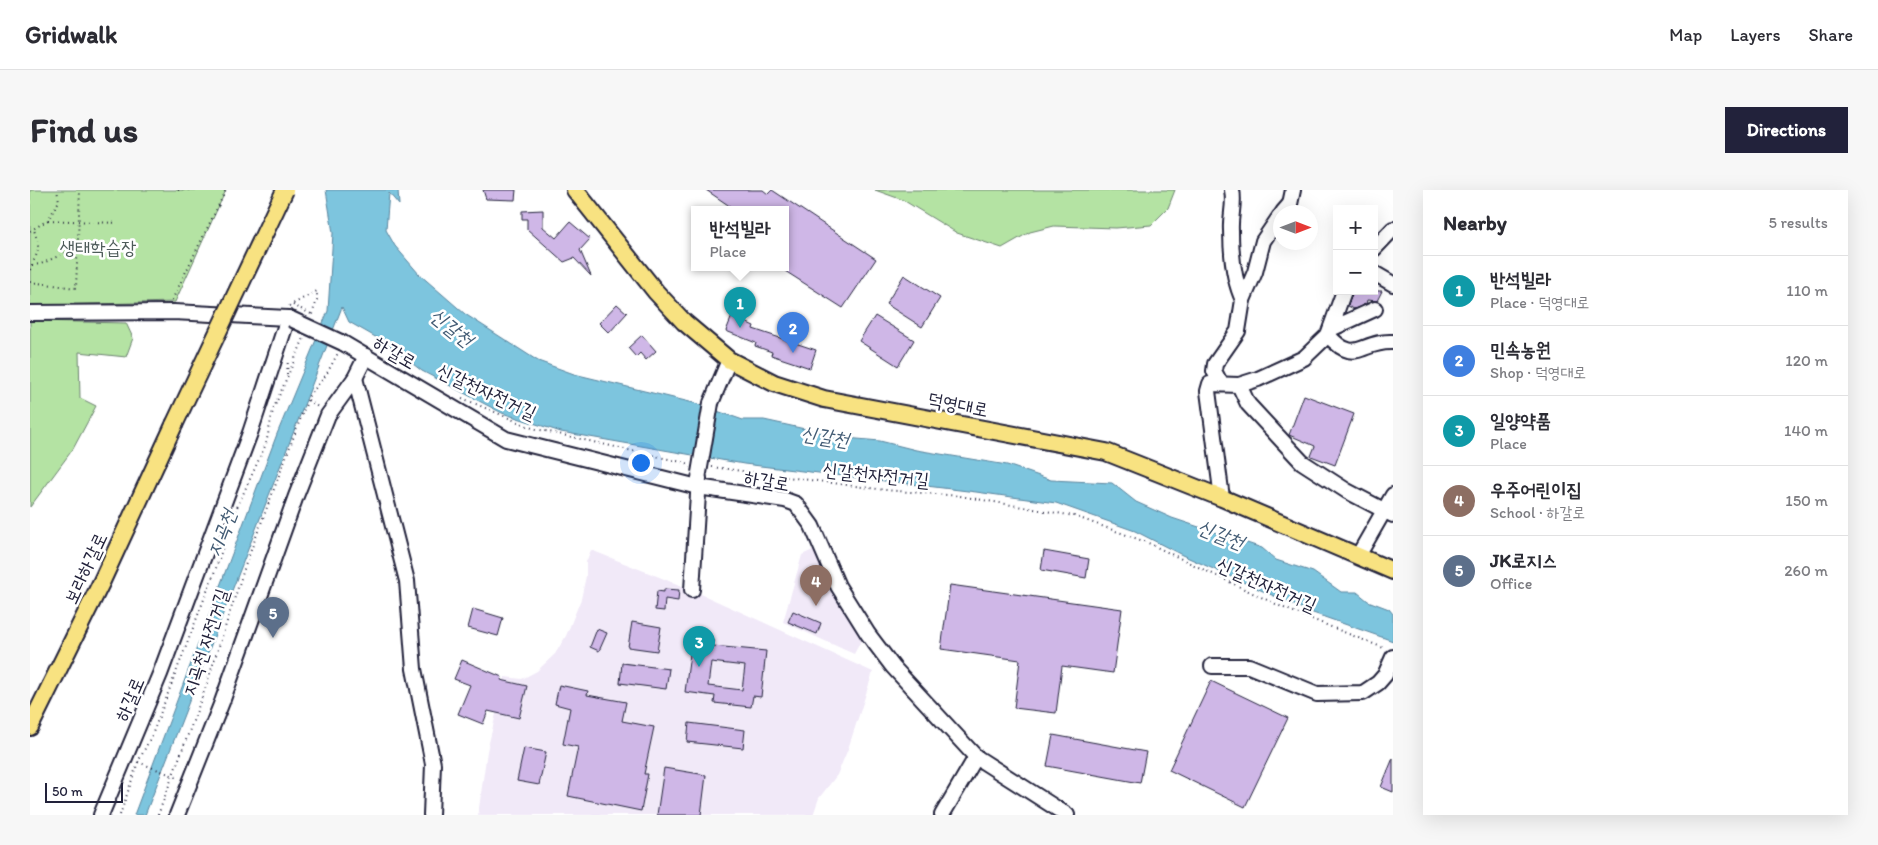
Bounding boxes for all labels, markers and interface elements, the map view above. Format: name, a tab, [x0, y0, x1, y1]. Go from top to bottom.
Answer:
text: Gridwalk	[25, 20, 117, 49]
text: Map	[1669, 24, 1702, 46]
text: Layers	[1730, 24, 1780, 46]
text: Share	[1808, 24, 1853, 46]
button: Directions	[1725, 107, 1848, 153]
text: Find us	[30, 109, 138, 151]
north arrow	[1273, 205, 1318, 250]
map controls	[1333, 205, 1378, 295]
button: +	[1333, 205, 1378, 250]
popup	[691, 206, 789, 271]
text: Nearby	[1443, 210, 1507, 235]
text: 5 results	[1768, 213, 1828, 232]
text: 반석빌라	[709, 217, 771, 240]
park label: 생태학습장	[60, 236, 136, 259]
text: Place	[709, 242, 746, 261]
button: −	[1333, 250, 1378, 295]
text: 반석빌라	[1490, 268, 1551, 291]
text: 1	[1455, 281, 1463, 300]
text: 110 m	[1786, 281, 1828, 300]
pin: 1	[724, 287, 756, 328]
text: Place · 덕영대로	[1490, 293, 1589, 312]
water label: 신갈천	[426, 302, 480, 353]
pin: 2	[777, 312, 809, 353]
street label: 하갈로	[369, 331, 420, 374]
text: 민속농원	[1490, 338, 1551, 361]
text: 2	[1455, 351, 1463, 370]
text: 120 m	[1785, 351, 1828, 370]
street label: 신갈천자전거길	[433, 358, 540, 424]
text: Shop · 덕영대로	[1490, 363, 1586, 382]
street label: 덕영대로	[926, 387, 990, 422]
text: 일양약품	[1490, 409, 1551, 432]
water label: 신갈천	[799, 420, 853, 452]
text: 3	[1455, 421, 1463, 440]
text: 140 m	[1784, 421, 1828, 440]
text: Place	[1490, 434, 1527, 453]
your location	[628, 450, 654, 476]
street label: 신갈천자전거길	[822, 457, 930, 492]
street label: 하갈로	[742, 465, 791, 496]
text: 우주어린이집	[1490, 478, 1582, 501]
text: 4	[1454, 491, 1464, 510]
text: 150 m	[1785, 491, 1828, 510]
text: School · 하갈로	[1490, 503, 1585, 522]
water label: 지곡천	[201, 504, 242, 560]
water label: 신갈천	[1194, 514, 1250, 555]
street label: 보라하갈로	[59, 529, 112, 608]
text: JK로지스	[1490, 549, 1557, 572]
street label: 신갈천자전거길	[1213, 552, 1320, 617]
text: 5	[1455, 561, 1463, 580]
text: 260 m	[1784, 561, 1828, 580]
pin: 4	[800, 565, 832, 606]
text: Office	[1490, 574, 1532, 593]
street label: 지곡천 자전거길	[177, 586, 234, 699]
pin: 5	[257, 597, 289, 638]
pin: 3	[683, 626, 715, 667]
street label: 하갈로	[110, 674, 149, 725]
scale bar	[45, 780, 122, 803]
text: 50 m	[52, 783, 83, 800]

